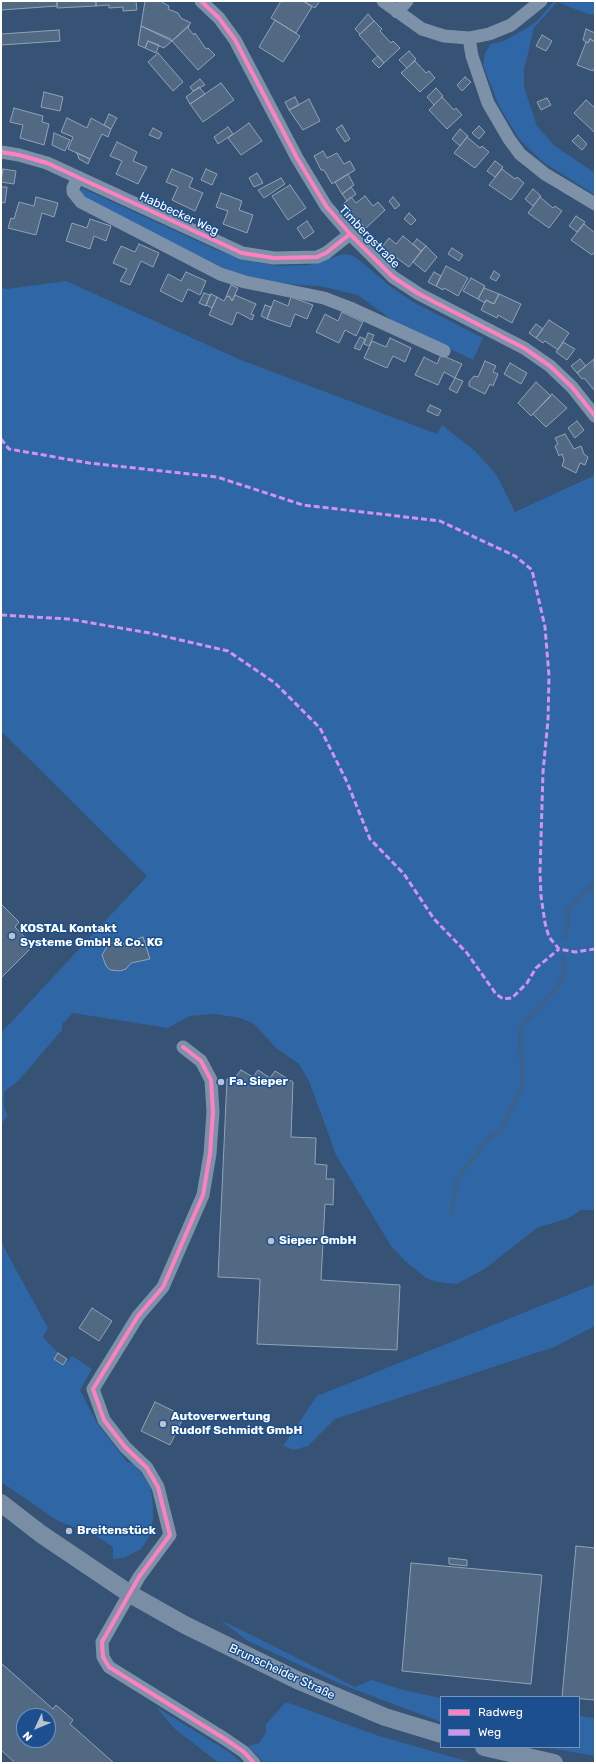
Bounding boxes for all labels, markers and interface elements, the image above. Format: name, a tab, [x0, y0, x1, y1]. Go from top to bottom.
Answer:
street label: Habbecker Weg	[137, 189, 221, 239]
street label: Timbergstraße	[335, 203, 403, 271]
place label: KOSTAL Kontakt Systeme GmbH & Co. KG	[20, 922, 163, 950]
marker: KOSTAL Kontakt Systeme GmbH & Co. KG	[7, 931, 17, 941]
place label: Fa. Sieper	[229, 1075, 288, 1089]
marker: Fa. Sieper	[216, 1077, 226, 1087]
place label: Sieper GmbH	[279, 1234, 356, 1248]
marker: Sieper GmbH	[266, 1236, 276, 1246]
place label: Autoverwertung Rudolf Schmidt GmbH	[171, 1410, 302, 1438]
marker: Autoverwertung Rudolf Schmidt GmbH	[158, 1419, 168, 1429]
place label: Breitenstück	[77, 1524, 156, 1538]
marker: Breitenstück	[64, 1526, 74, 1536]
street label: Brunscheider Straße	[227, 1641, 337, 1703]
legend	[440, 1696, 580, 1748]
text: Radweg	[478, 1705, 523, 1719]
north arrow	[16, 1708, 56, 1748]
text: Weg	[478, 1725, 501, 1739]
text: N	[20, 1729, 35, 1743]

